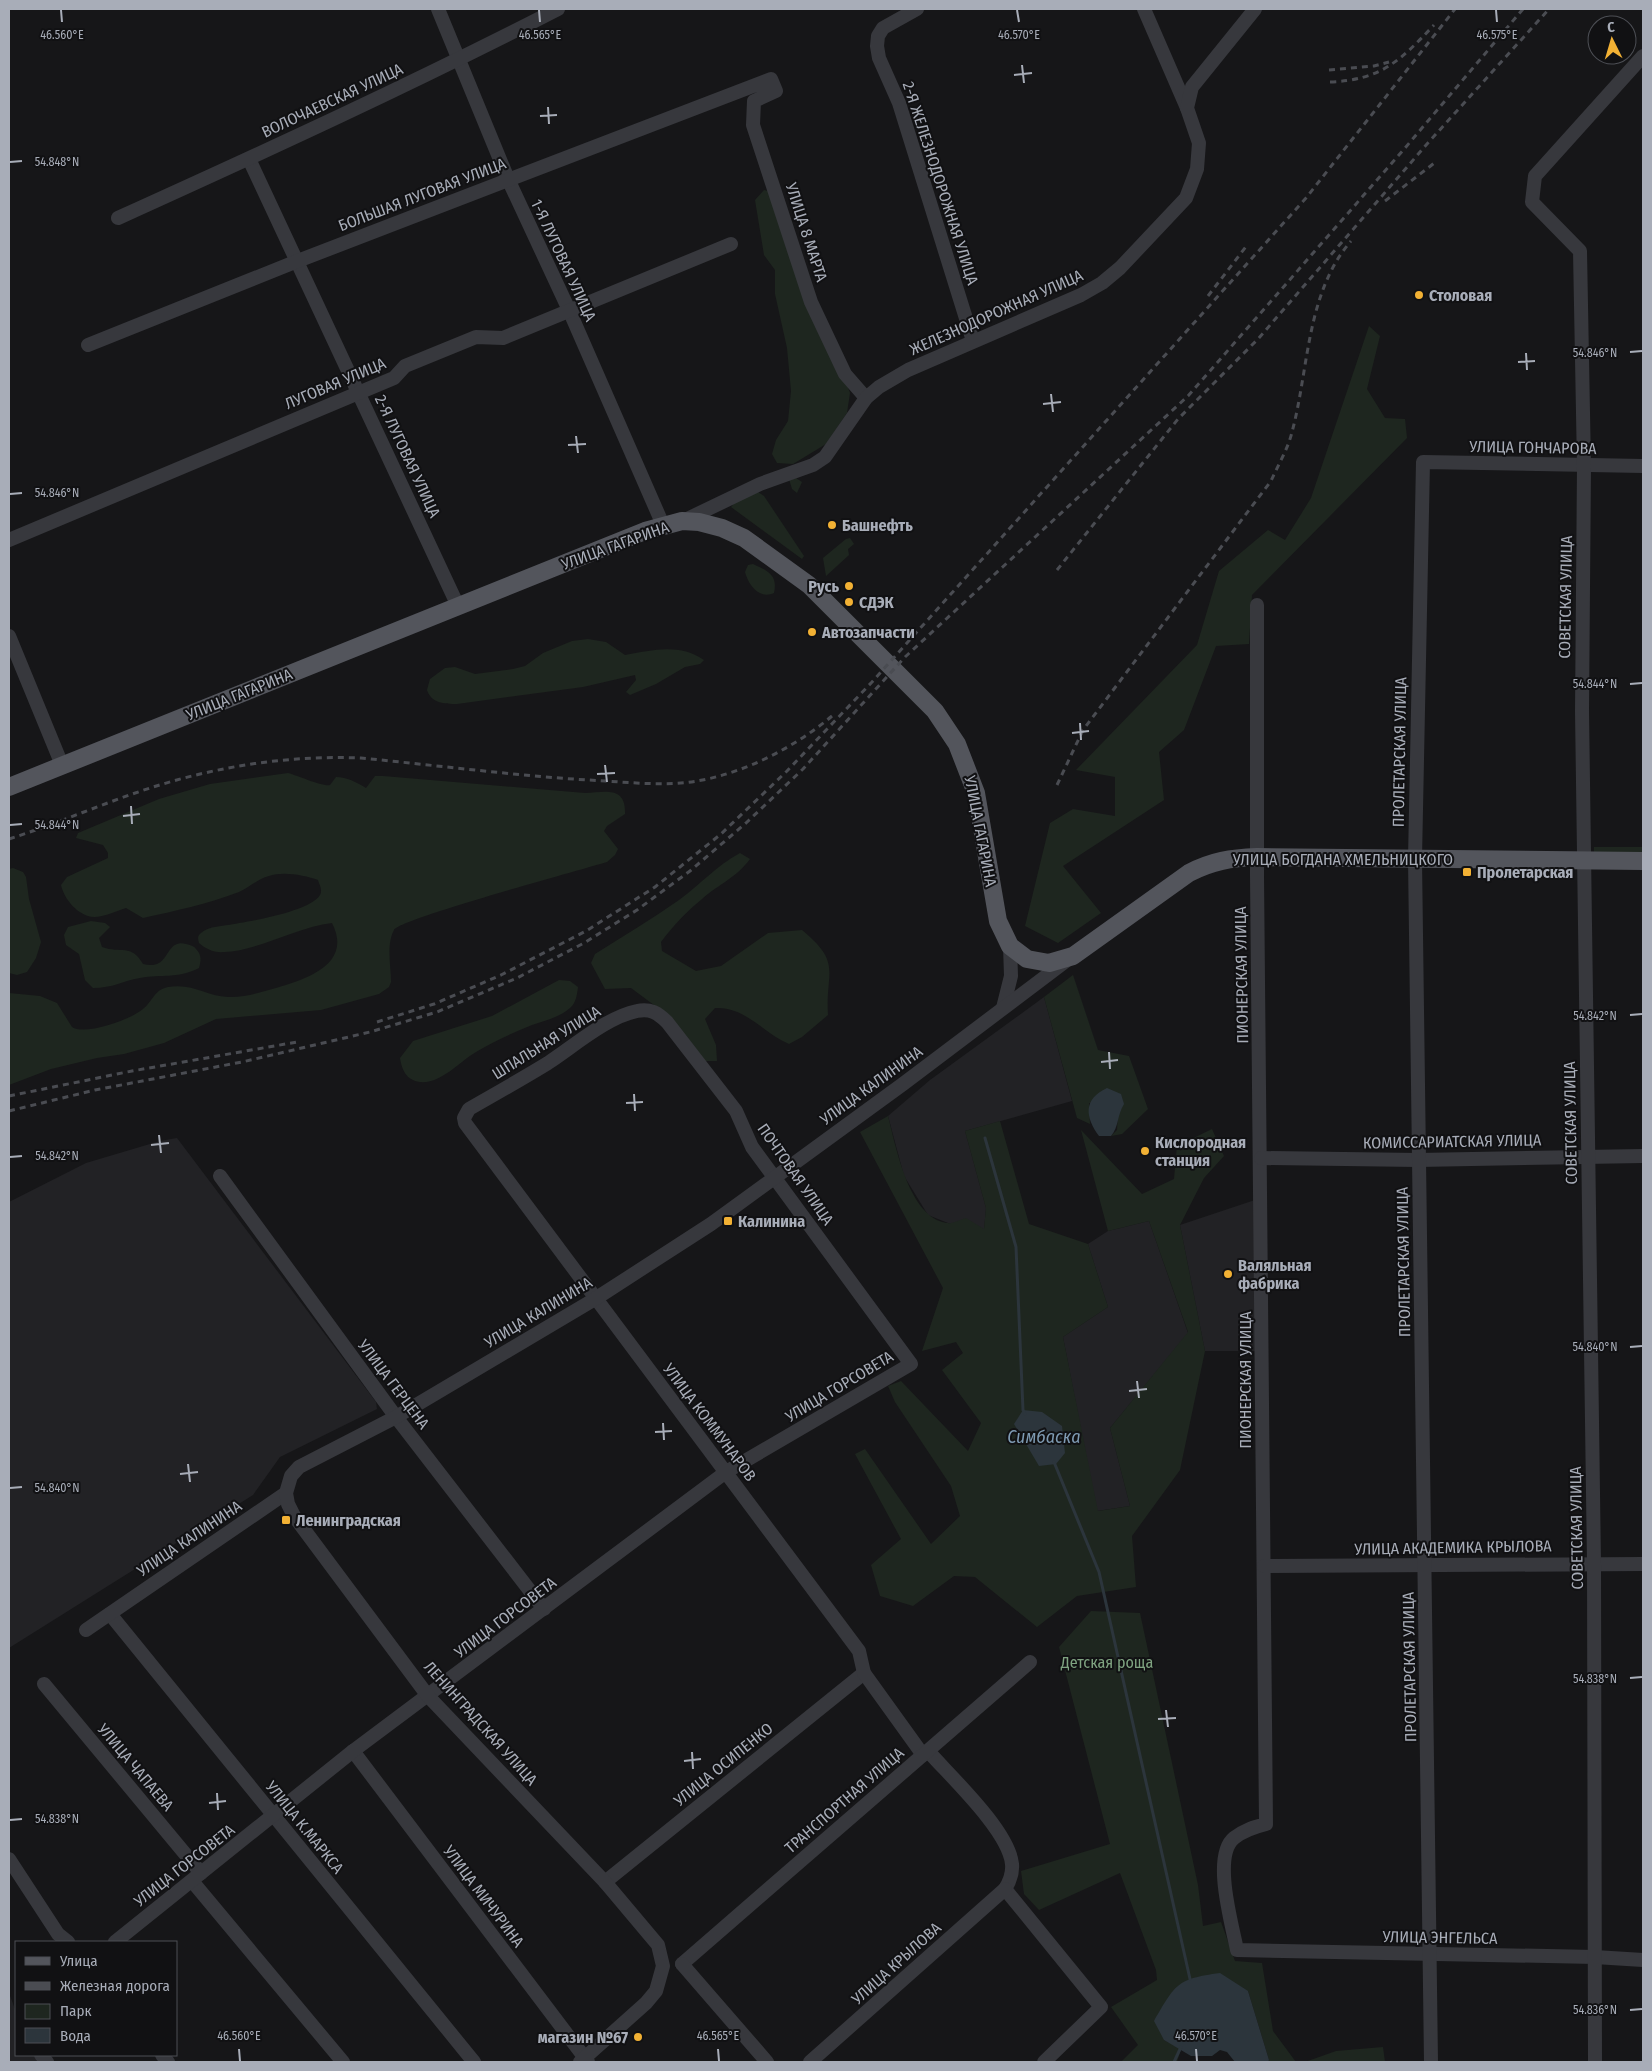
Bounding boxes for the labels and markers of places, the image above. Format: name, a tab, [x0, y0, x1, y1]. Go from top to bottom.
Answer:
place label: Столовая	[1429, 286, 1492, 305]
marker: Столовая	[1413, 289, 1425, 301]
place label: Башнефть	[842, 516, 913, 535]
marker: Башнефть	[826, 519, 838, 531]
place label: Русь	[808, 577, 839, 596]
marker: Русь	[843, 580, 855, 592]
place label: СДЭК	[859, 593, 895, 612]
marker: СДЭК	[843, 596, 855, 608]
place label: Автозапчасти	[821, 623, 915, 642]
marker: Автозапчасти	[806, 626, 818, 638]
place label: Пролетарская	[1477, 863, 1573, 882]
marker: Пролетарская	[1461, 866, 1473, 878]
place label: Кислородная станция	[1155, 1133, 1246, 1170]
marker: Кислородная станция	[1139, 1145, 1151, 1157]
place label: Калинина	[738, 1212, 805, 1231]
marker: Калинина	[722, 1215, 734, 1227]
place label: Валяльная фабрика	[1238, 1256, 1312, 1293]
marker: Валяльная фабрика	[1222, 1268, 1234, 1280]
place label: Ленинградская	[296, 1511, 401, 1530]
marker: Ленинградская	[280, 1514, 292, 1526]
place label: магазин №67	[538, 2028, 628, 2047]
marker: магазин №67	[632, 2031, 644, 2043]

